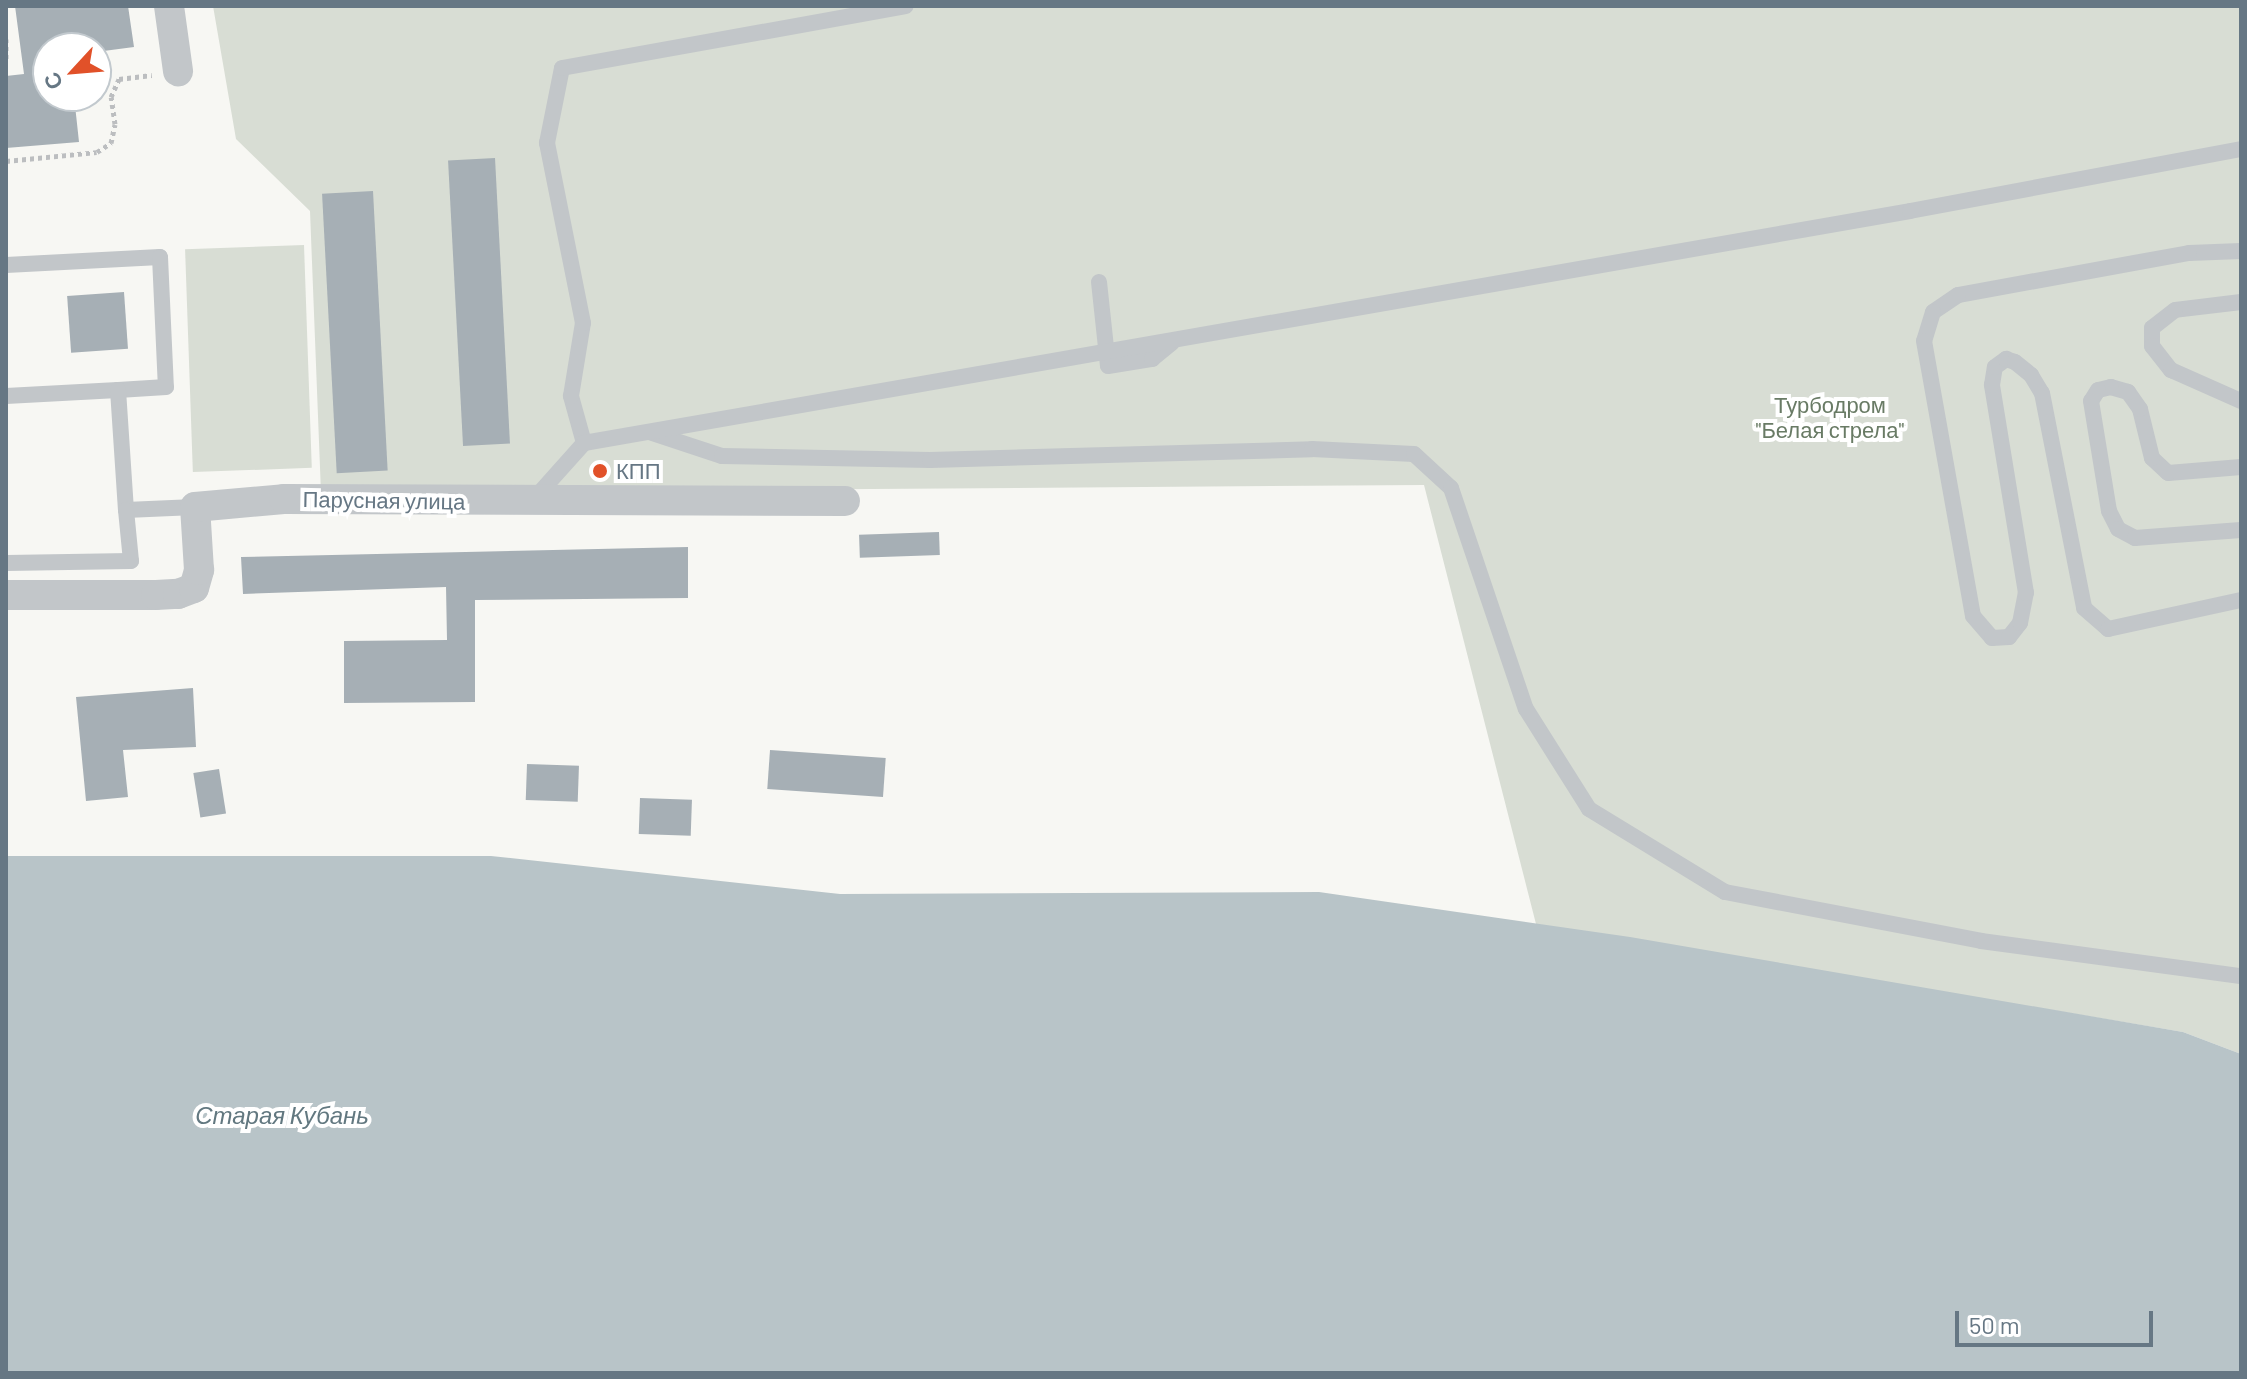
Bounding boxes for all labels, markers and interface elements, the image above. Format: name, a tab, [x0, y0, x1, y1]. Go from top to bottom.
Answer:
north arrow	[32, 32, 112, 112]
text: С	[37, 69, 67, 94]
park label: Турбодром "Белая стрела"	[1756, 391, 1904, 442]
place label: КПП	[616, 458, 660, 484]
marker: КПП	[591, 462, 609, 480]
street label: Парусная улица	[302, 485, 466, 515]
water label: Старая Кубань	[195, 1101, 369, 1129]
scale bar	[1959, 1295, 2157, 1345]
text: 50 m	[1969, 1310, 2020, 1339]

